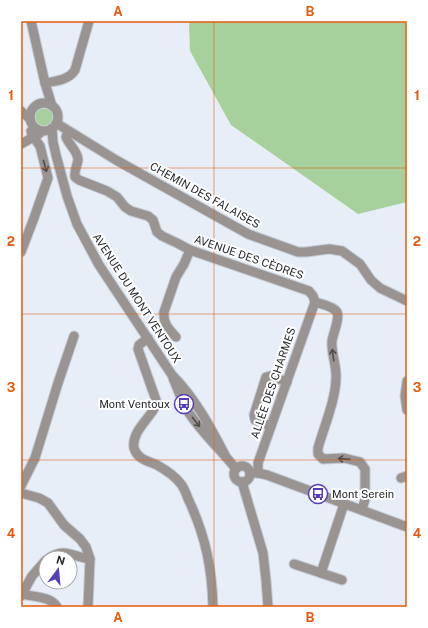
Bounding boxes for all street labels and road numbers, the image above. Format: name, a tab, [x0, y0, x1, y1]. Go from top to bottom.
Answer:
street label: CHEMIN DES FALAISES	[148, 160, 262, 230]
street label: AVENUE DU MONT VENTOUX	[91, 231, 184, 365]
street label: AVENUE DES CÈDRES	[193, 232, 305, 281]
street label: ALLÉE DES CHARMES	[247, 326, 298, 440]

